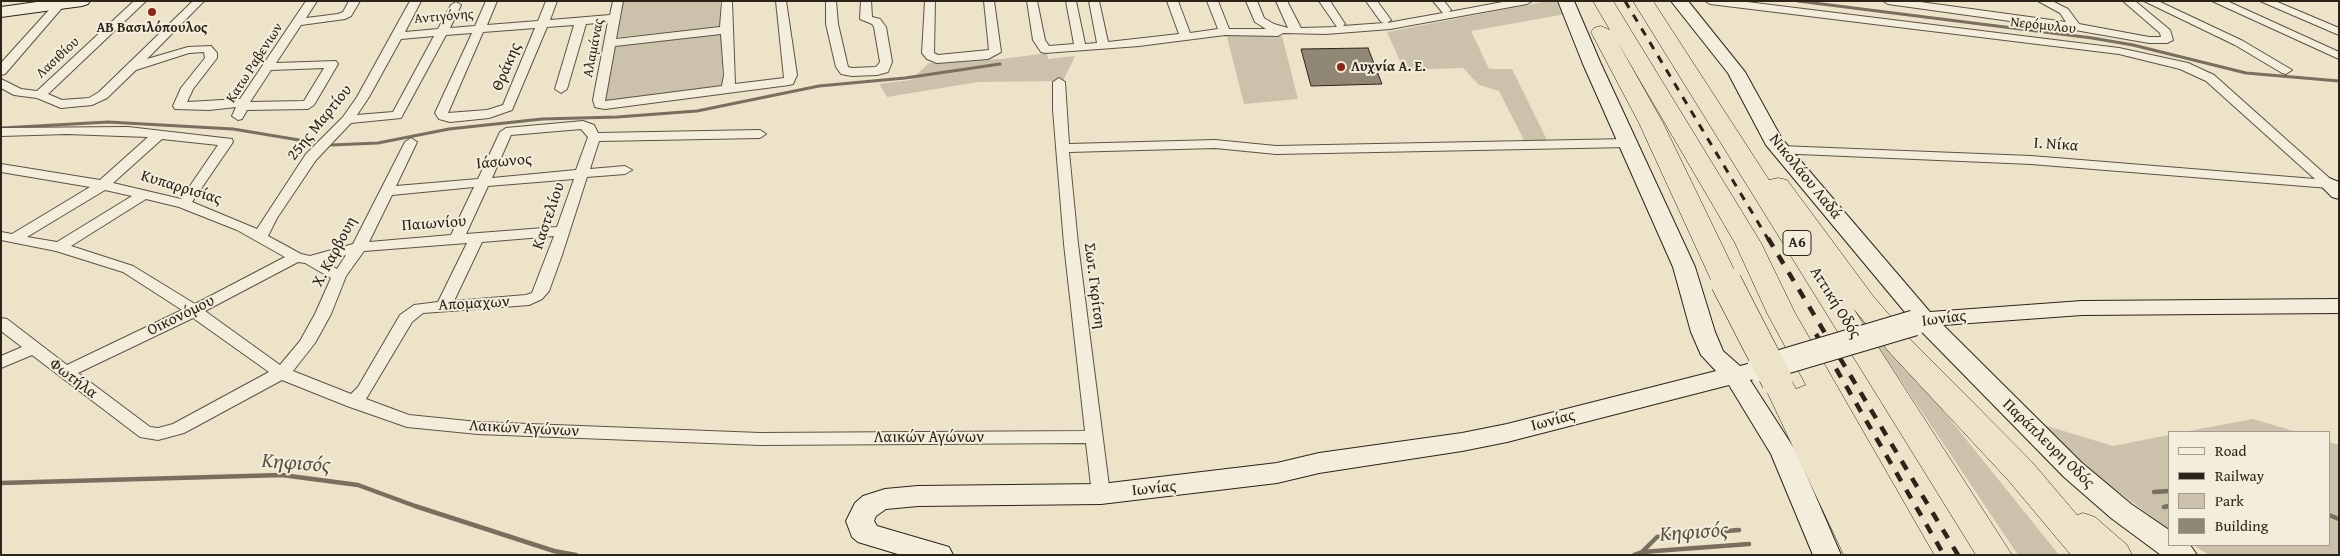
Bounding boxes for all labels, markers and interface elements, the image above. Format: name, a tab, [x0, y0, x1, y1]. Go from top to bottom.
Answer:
marker: ΑΒ Βασιλόπουλος	[146, 6, 158, 18]
street label: Αντιγόνης	[414, 6, 474, 28]
street label: Νερόμυλου	[2009, 14, 2077, 38]
street label: Αλαμάνας	[580, 17, 608, 79]
place label: ΑΒ Βασιλόπουλος	[96, 20, 208, 36]
street label: Κατω Ραβενιων	[223, 20, 287, 106]
street label: Λασιθίου	[33, 34, 83, 82]
street label: Θράκης	[488, 40, 526, 94]
place label: Λυχνία A. E.	[1351, 59, 1426, 75]
marker: Λυχνία A. E.	[1335, 61, 1347, 73]
street label: 25ης Μαρτίου	[284, 81, 356, 165]
street label: Νικολάου Λαδά	[1765, 130, 1845, 224]
street label: Ι. Νίκα	[2033, 134, 2079, 156]
street label: Ιάσωνος	[475, 150, 533, 174]
street label: Κυπαρρισίας	[138, 167, 224, 209]
street label: Καστελίου	[529, 180, 569, 252]
street label: Παιωνίου	[401, 212, 467, 236]
street label: Χ. Καρβουη	[309, 214, 361, 290]
road number: Α6	[1783, 230, 1811, 256]
street label: Σωτ. Γκρίτση	[1079, 242, 1109, 330]
street label: Αττική Οδός	[1805, 264, 1865, 342]
street label: Οικονόμου	[144, 291, 218, 341]
street label: Απομαχων	[438, 293, 510, 315]
street label: Ιωνίας	[1921, 307, 1967, 331]
street label: Φωτήλα	[45, 355, 101, 403]
street label: Παράπλευρη Οδός	[1998, 395, 2098, 493]
street label: Ιωνίας	[1529, 406, 1577, 436]
street label: Λαικών Αγώνων	[468, 417, 580, 441]
street label: Λαικών Αγώνων	[874, 428, 984, 448]
legend	[2168, 431, 2330, 546]
text: Road	[2215, 440, 2246, 461]
water label: Κηφισός	[261, 449, 331, 479]
text: Railway	[2215, 465, 2264, 486]
street label: Ιωνίας	[1131, 477, 1177, 501]
text: Park	[2215, 490, 2244, 511]
text: Building	[2215, 515, 2268, 536]
water label: Κηφισός	[1659, 518, 1729, 548]

